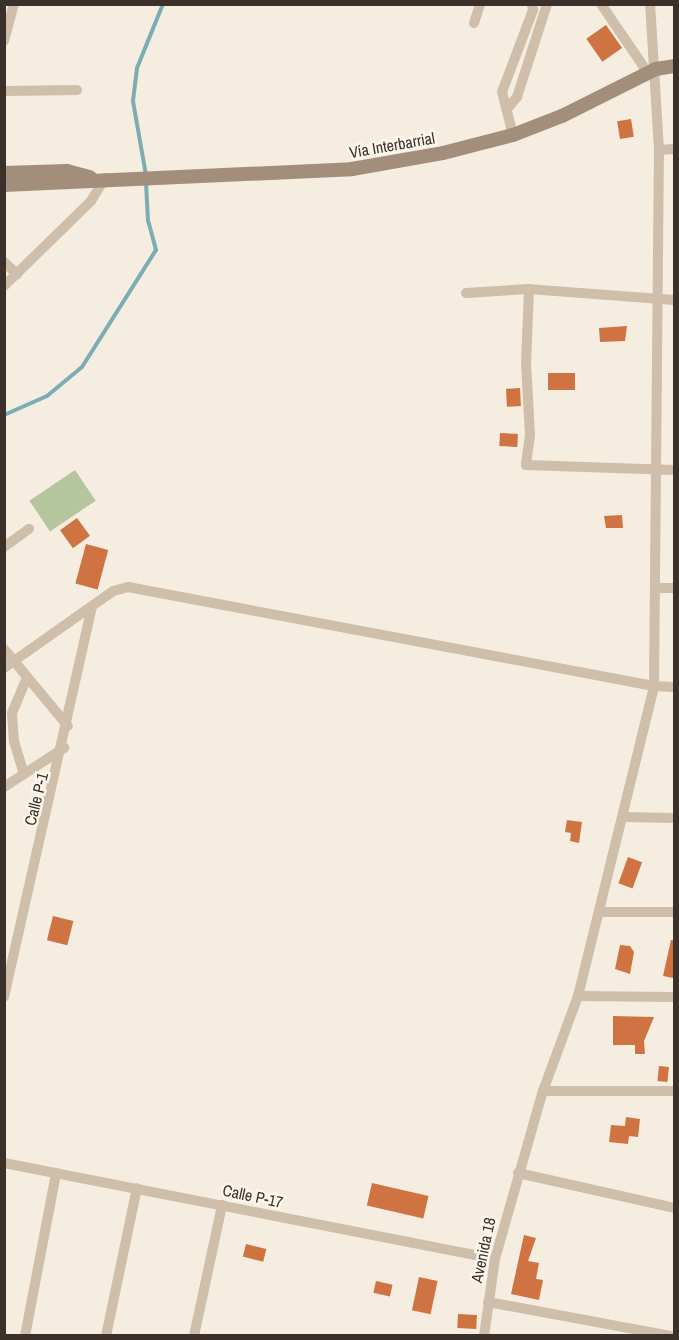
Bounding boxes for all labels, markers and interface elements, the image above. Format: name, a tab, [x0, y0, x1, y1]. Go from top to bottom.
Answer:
street label: Vía Interbarrial	[348, 128, 436, 162]
street label: Calle P-1	[20, 771, 52, 827]
street label: Calle P-17	[221, 1180, 285, 1212]
street label: Avenida 18	[467, 1216, 499, 1284]

